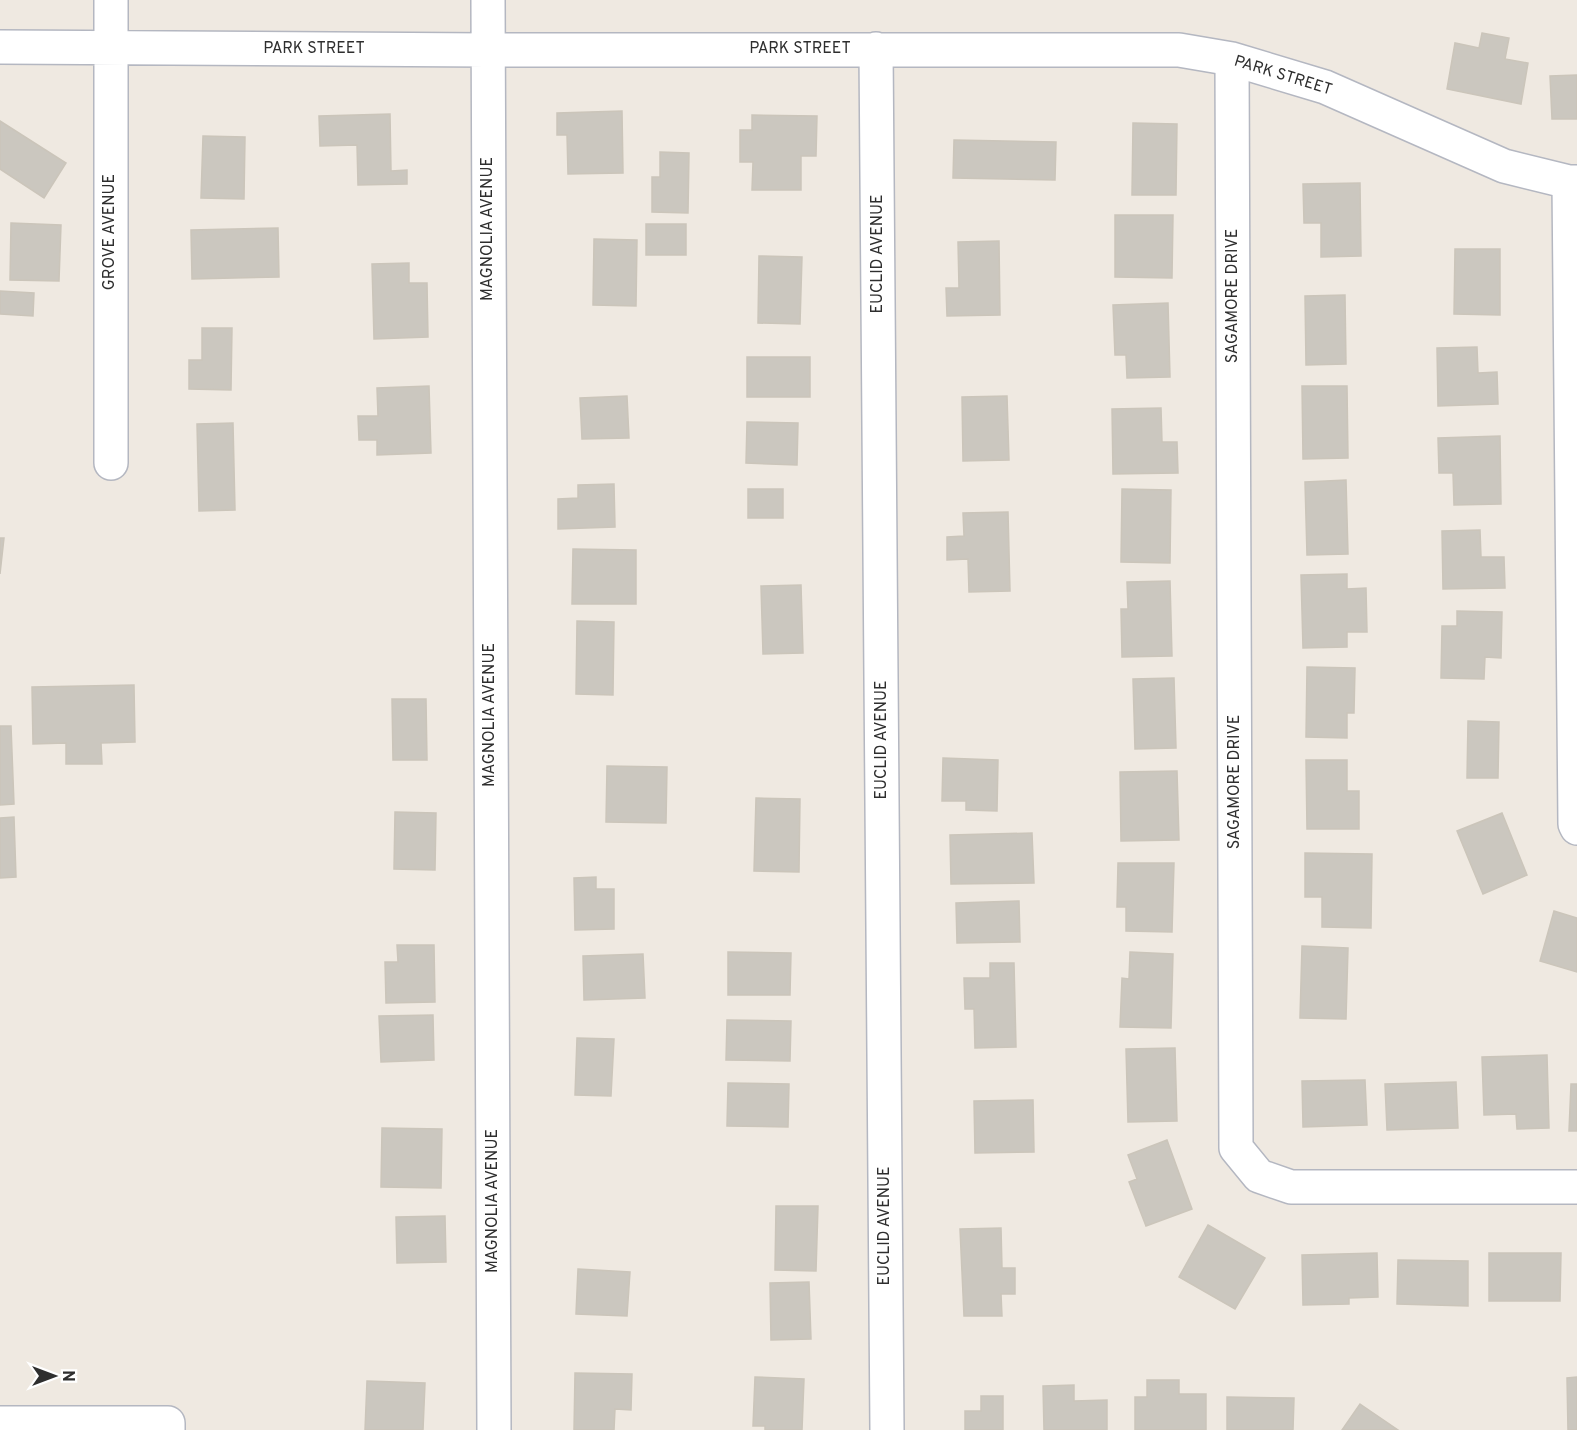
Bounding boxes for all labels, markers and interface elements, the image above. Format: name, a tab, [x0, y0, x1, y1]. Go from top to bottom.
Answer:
street label: PARK STREET	[263, 39, 365, 59]
street label: PARK STREET	[749, 39, 851, 59]
street label: PARK STREET	[1232, 52, 1334, 100]
street label: MAGNOLIA AVENUE	[478, 157, 498, 301]
street label: GROVE AVENUE	[100, 174, 120, 290]
street label: EUCLID AVENUE	[868, 194, 888, 314]
street label: SAGAMORE DRIVE	[1223, 229, 1243, 363]
street label: MAGNOLIA AVENUE	[480, 643, 500, 787]
street label: EUCLID AVENUE	[872, 680, 892, 800]
street label: SAGAMORE DRIVE	[1225, 715, 1245, 849]
street label: MAGNOLIA AVENUE	[483, 1129, 503, 1273]
street label: EUCLID AVENUE	[875, 1166, 895, 1286]
north arrow	[24, 1346, 84, 1406]
text: N	[57, 1370, 77, 1382]

